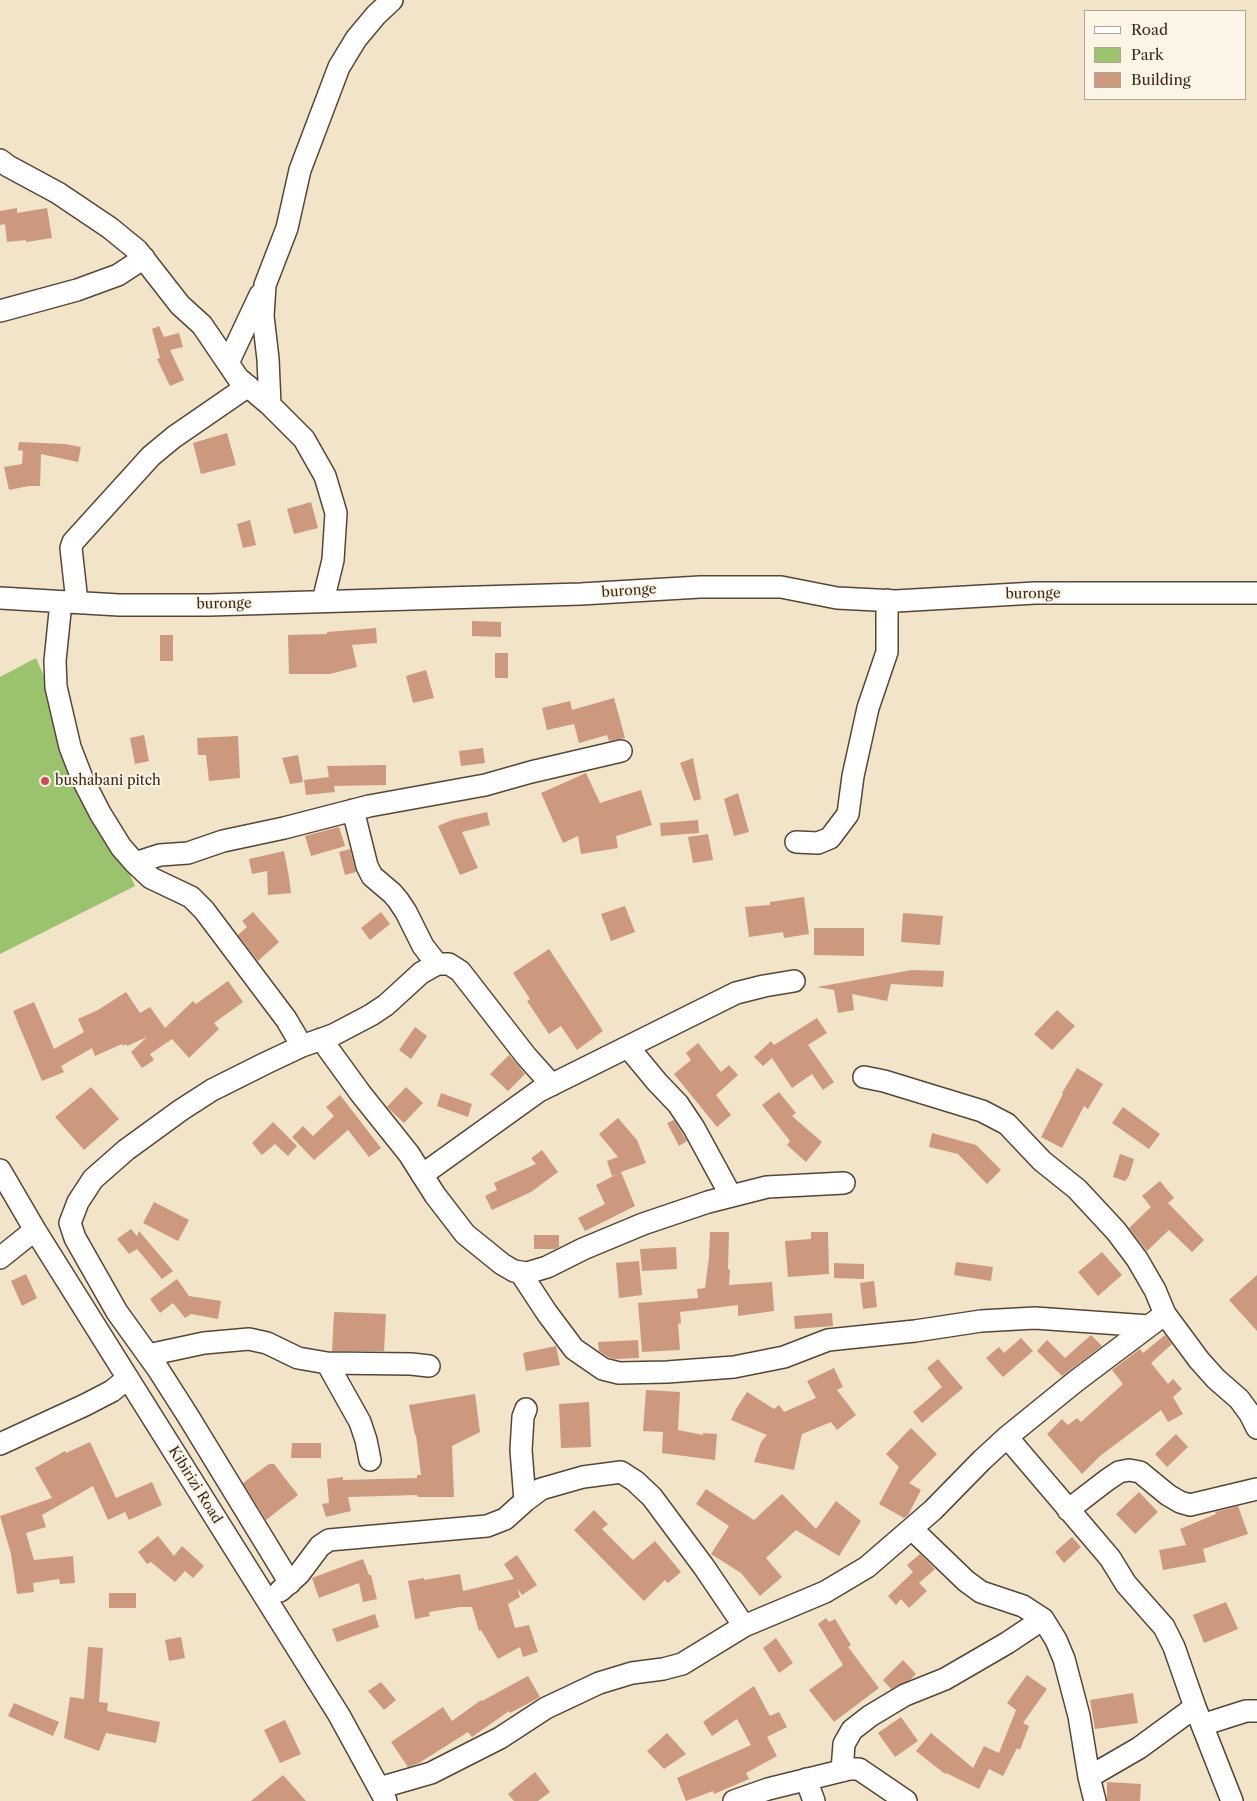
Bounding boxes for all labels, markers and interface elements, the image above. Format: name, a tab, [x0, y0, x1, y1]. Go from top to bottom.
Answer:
legend	[1084, 10, 1247, 100]
text: Road	[1131, 20, 1168, 39]
text: Park	[1131, 45, 1164, 64]
text: Building	[1131, 70, 1191, 89]
street label: buronge	[601, 581, 657, 601]
street label: buronge	[1005, 585, 1061, 603]
street label: buronge	[196, 595, 252, 613]
place label: bushabani pitch	[55, 773, 161, 789]
marker: bushabani pitch	[39, 775, 51, 787]
street label: Kibirizi Road	[165, 1443, 225, 1527]

